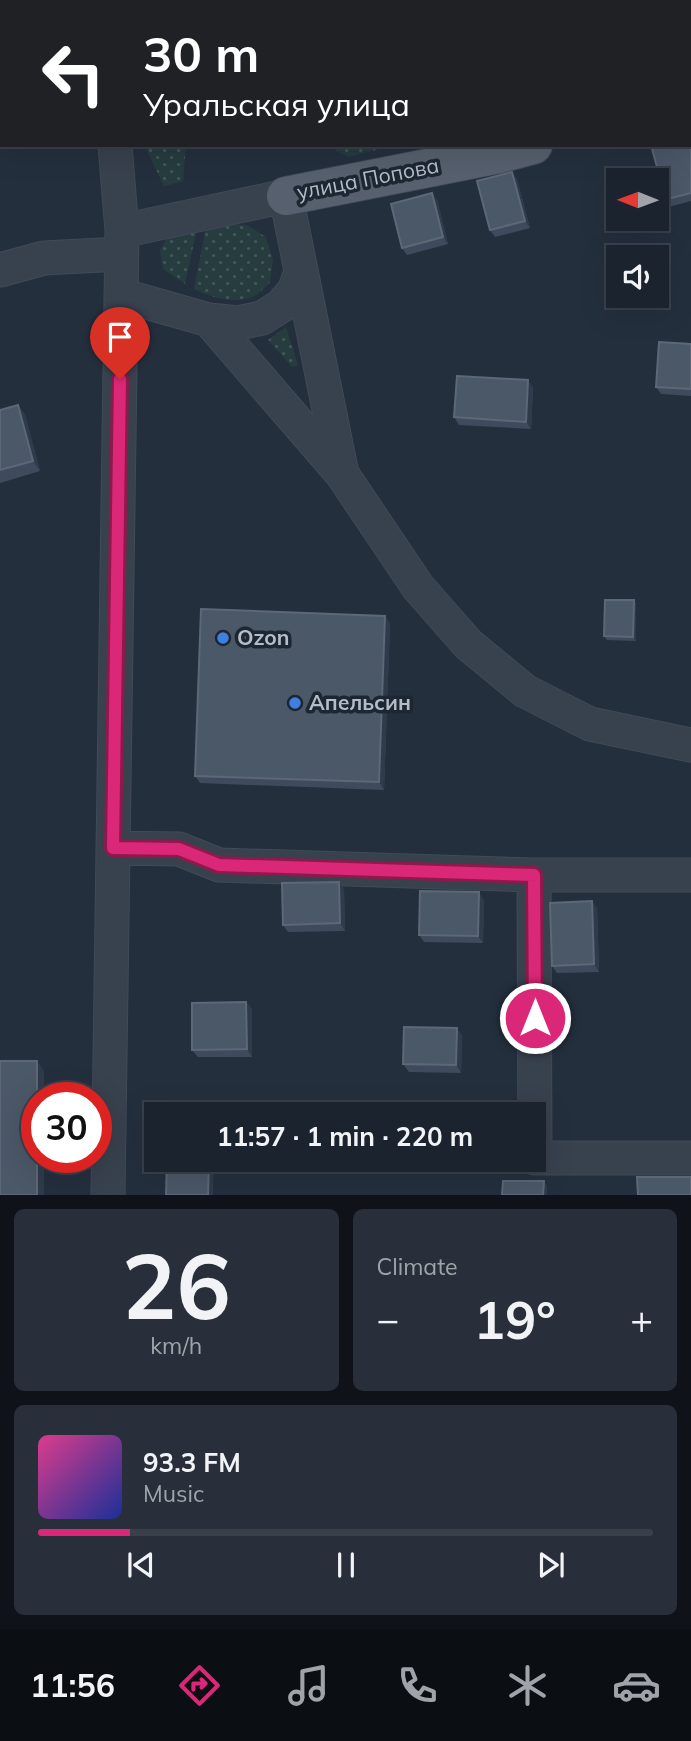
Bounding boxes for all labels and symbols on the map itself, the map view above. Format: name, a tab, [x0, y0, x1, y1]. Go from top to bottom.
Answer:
street label: улица Попова	[295, 152, 441, 205]
north arrow	[606, 168, 668, 231]
pin	[90, 307, 150, 379]
place label: Ozon	[237, 624, 289, 650]
marker: Ozon	[215, 630, 231, 646]
place label: Апельсин	[309, 689, 411, 715]
marker: Апельсин	[287, 695, 303, 711]
position arrow	[498, 981, 572, 1055]
speed limit sign: 30	[21, 1082, 112, 1173]

